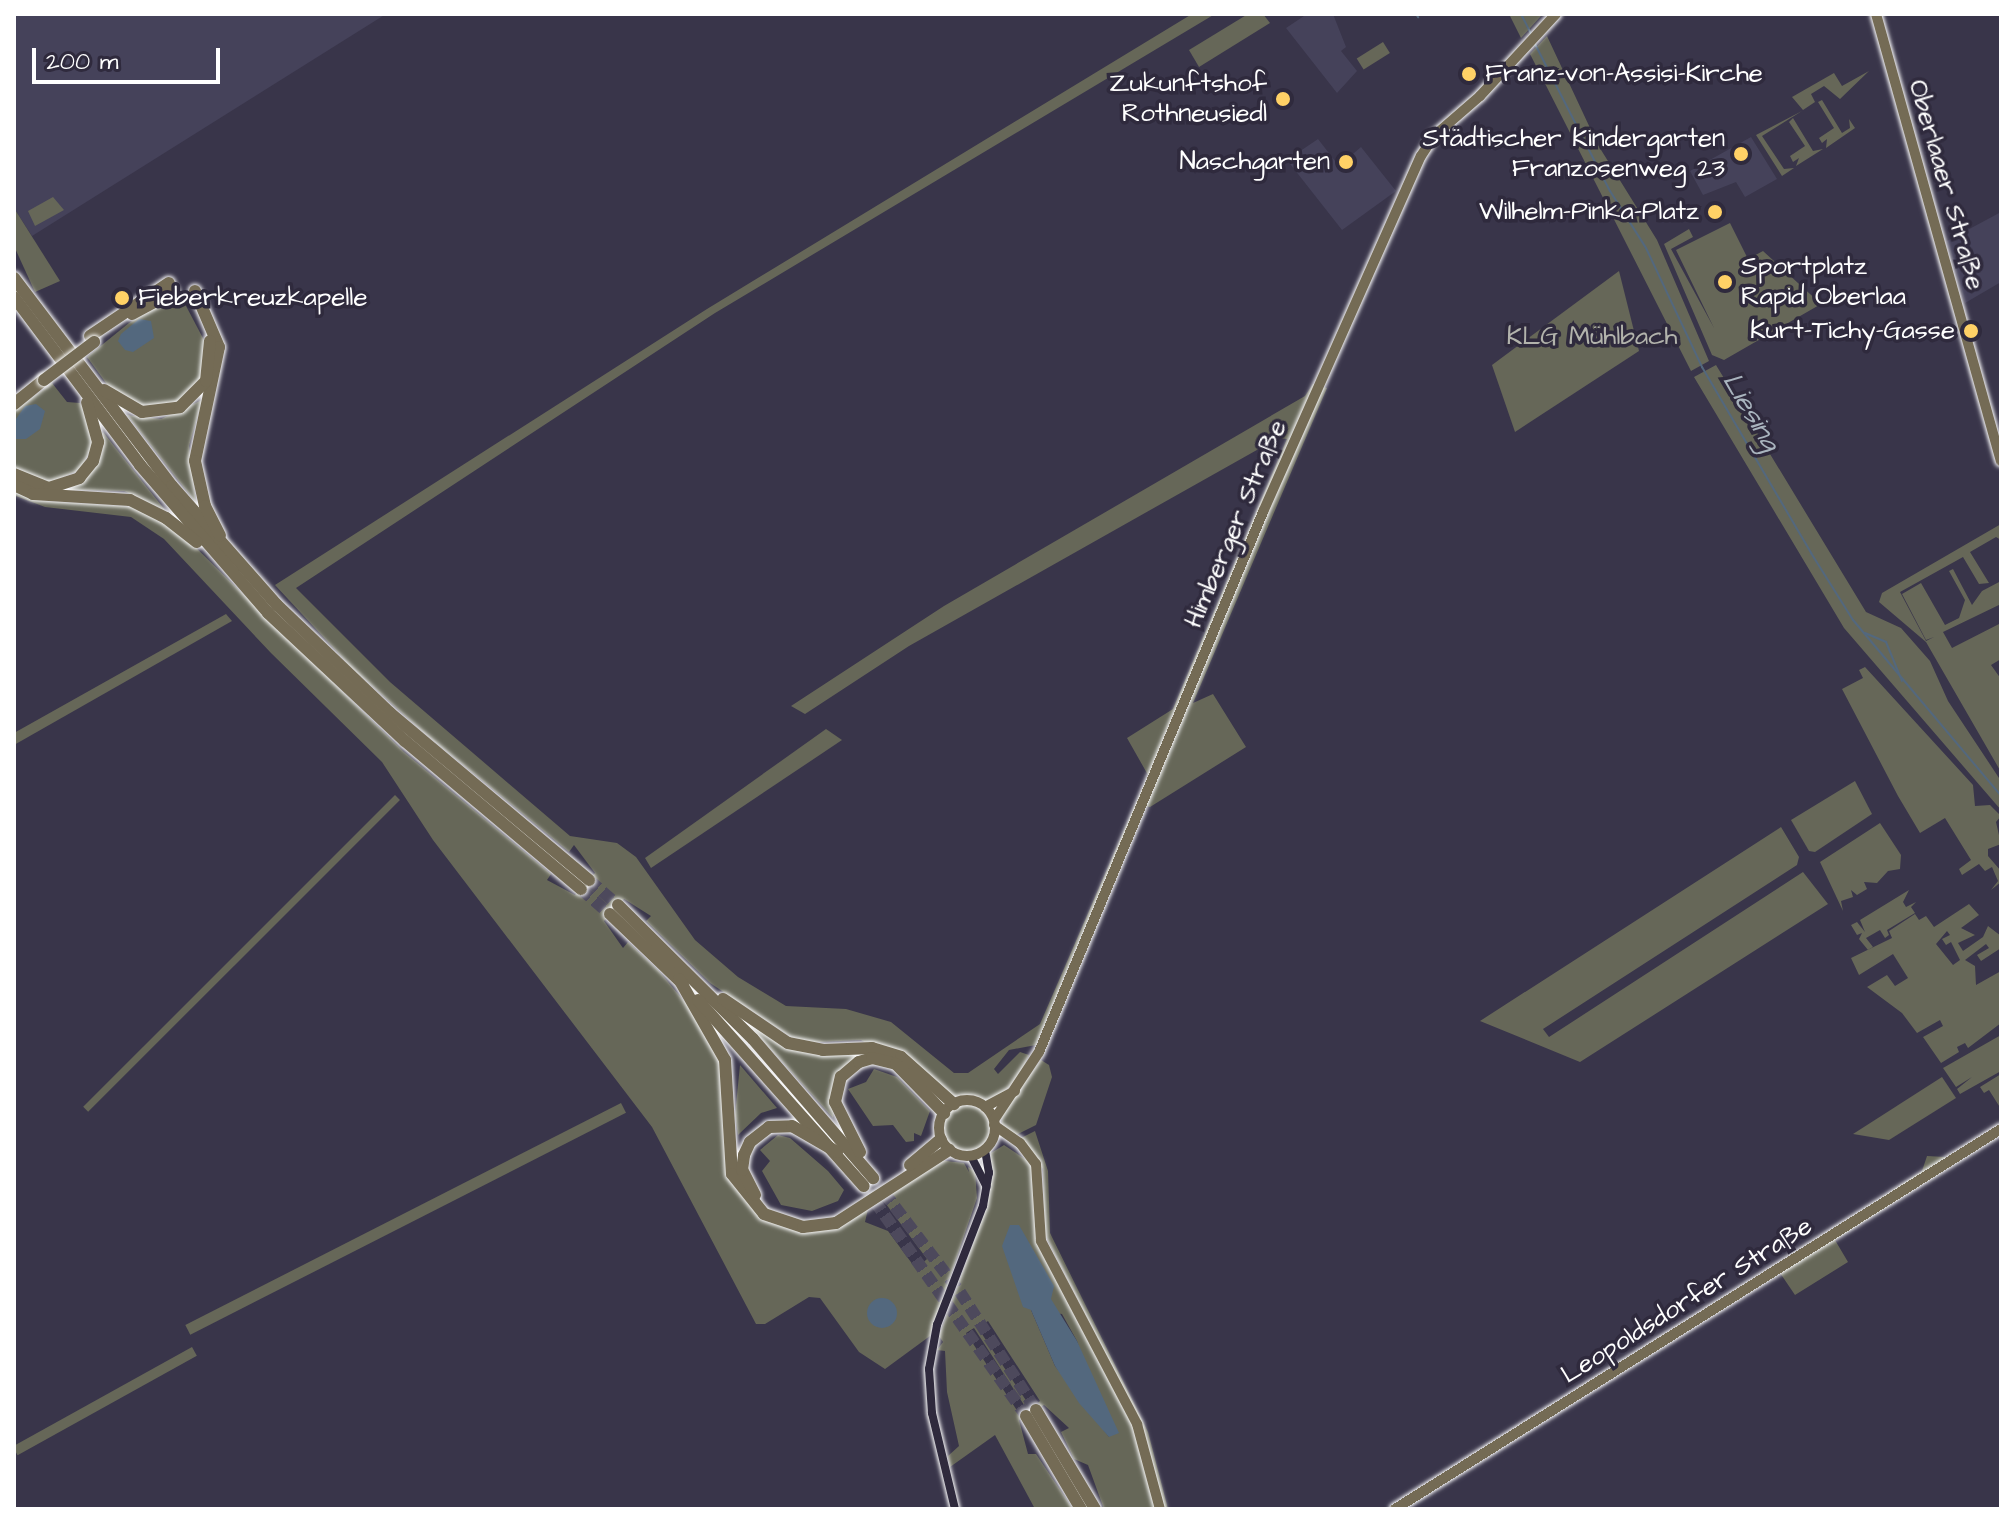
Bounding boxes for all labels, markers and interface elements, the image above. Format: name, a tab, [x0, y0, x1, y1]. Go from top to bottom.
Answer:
scale bar	[36, 32, 224, 82]
text: 200 m	[46, 45, 118, 79]
place label: Franz-von-Assisi-Kirche	[1485, 58, 1763, 90]
marker: Franz-von-Assisi-Kirche	[1460, 65, 1478, 83]
place label: Zukunftshof Rothneusiedl	[1109, 68, 1267, 130]
street label: Oberlaaer Straße	[1901, 76, 1991, 294]
marker: Zukunftshof Rothneusiedl	[1274, 90, 1292, 108]
place label: Städtischer Kindergarten Franzosenweg 23	[1423, 123, 1725, 184]
marker: Städtischer Kindergarten Franzosenweg 23	[1732, 145, 1750, 163]
place label: Naschgarten	[1180, 146, 1330, 178]
marker: Naschgarten	[1337, 153, 1355, 171]
place label: Wilhelm-Pinka-Platz	[1479, 196, 1699, 228]
marker: Wilhelm-Pinka-Platz	[1706, 203, 1724, 221]
place label: Sportplatz Rapid Oberlaa	[1741, 251, 1906, 312]
marker: Sportplatz Rapid Oberlaa	[1716, 273, 1734, 291]
place label: Fieberkreuzkapelle	[138, 282, 367, 314]
marker: Fieberkreuzkapelle	[113, 289, 131, 307]
place label: Kurt-Tichy-Gasse	[1750, 315, 1955, 347]
park label: KLG Mühlbach	[1507, 321, 1677, 353]
marker: Kurt-Tichy-Gasse	[1962, 322, 1980, 340]
water label: Liesing	[1715, 367, 1787, 457]
street label: Himberger Straße	[1178, 415, 1294, 633]
street label: Leopoldsdorfer Straße	[1556, 1211, 1818, 1391]

